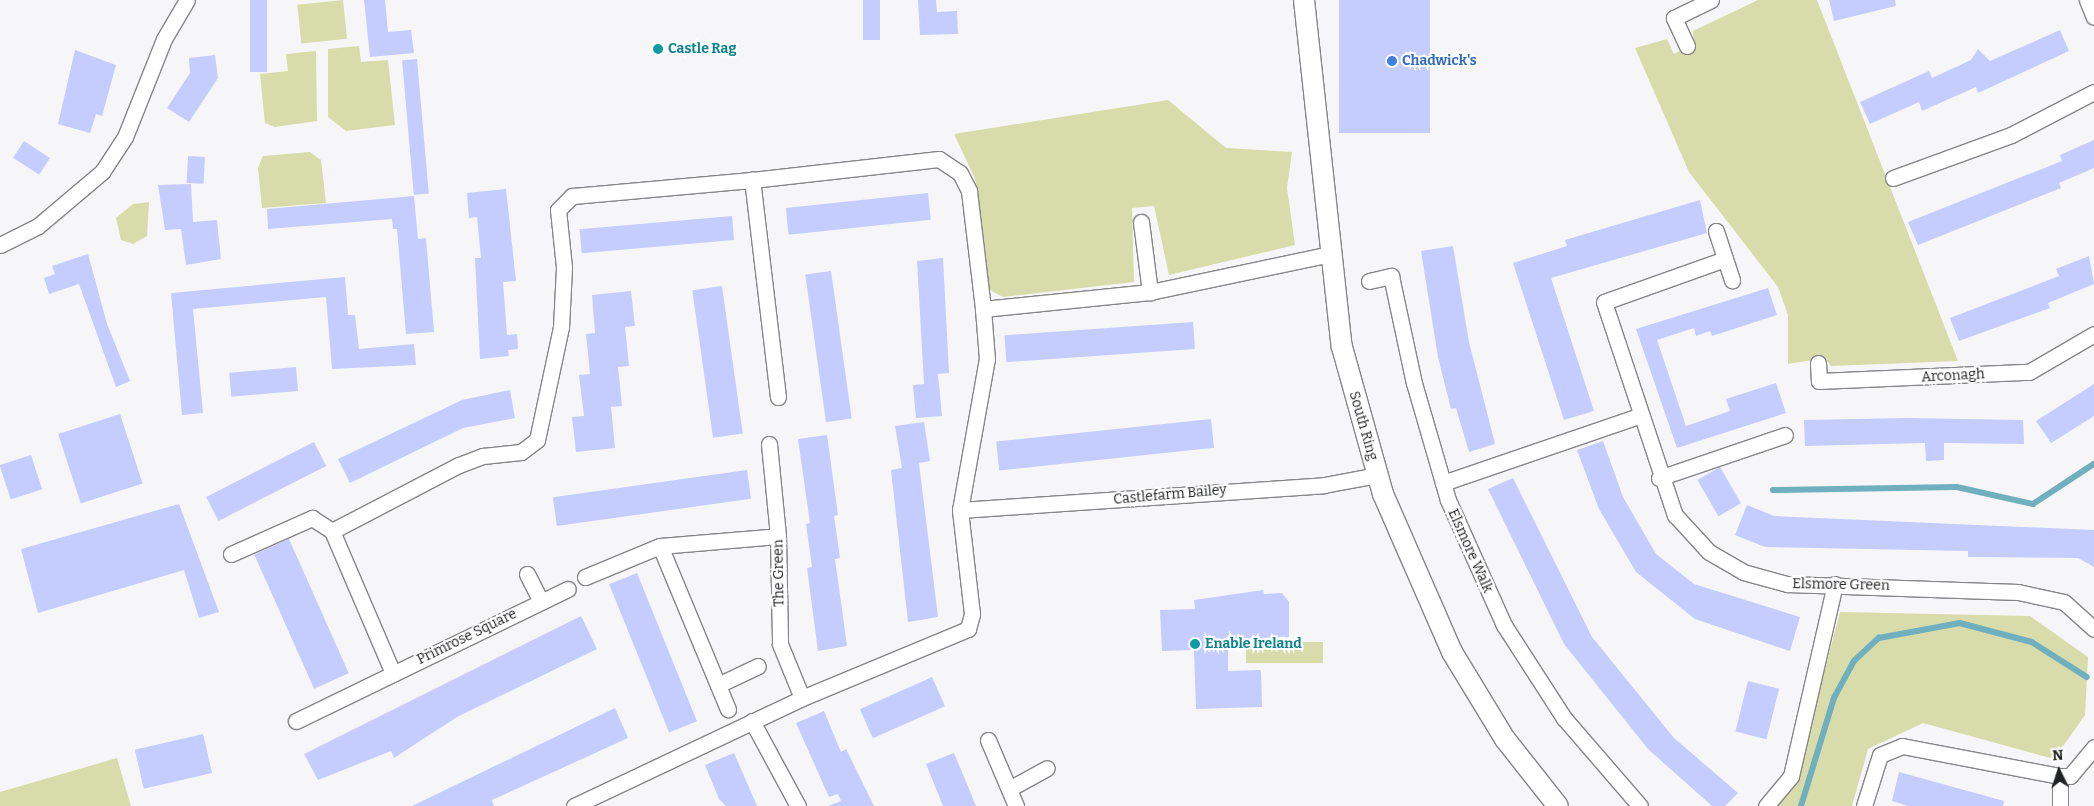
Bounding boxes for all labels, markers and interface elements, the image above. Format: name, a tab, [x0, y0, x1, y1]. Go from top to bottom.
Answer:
place label: Castle Rag	[668, 41, 736, 57]
marker: Castle Rag	[652, 43, 664, 55]
place label: Chadwick's	[1402, 53, 1477, 69]
marker: Chadwick's	[1386, 55, 1398, 67]
street label: Arconagh	[1921, 366, 1985, 386]
street label: South Ring	[1345, 389, 1381, 463]
street label: Castlefarm Bailey	[1113, 482, 1227, 508]
street label: Elsmore Walk	[1444, 507, 1496, 595]
street label: The Green	[770, 539, 788, 607]
street label: Elsmore Green	[1792, 576, 1890, 594]
street label: Primrose Square	[414, 606, 520, 668]
place label: Enable Ireland	[1205, 636, 1302, 652]
marker: Enable Ireland	[1189, 638, 1201, 650]
north arrow	[2034, 746, 2084, 796]
text: N	[2052, 747, 2064, 764]

